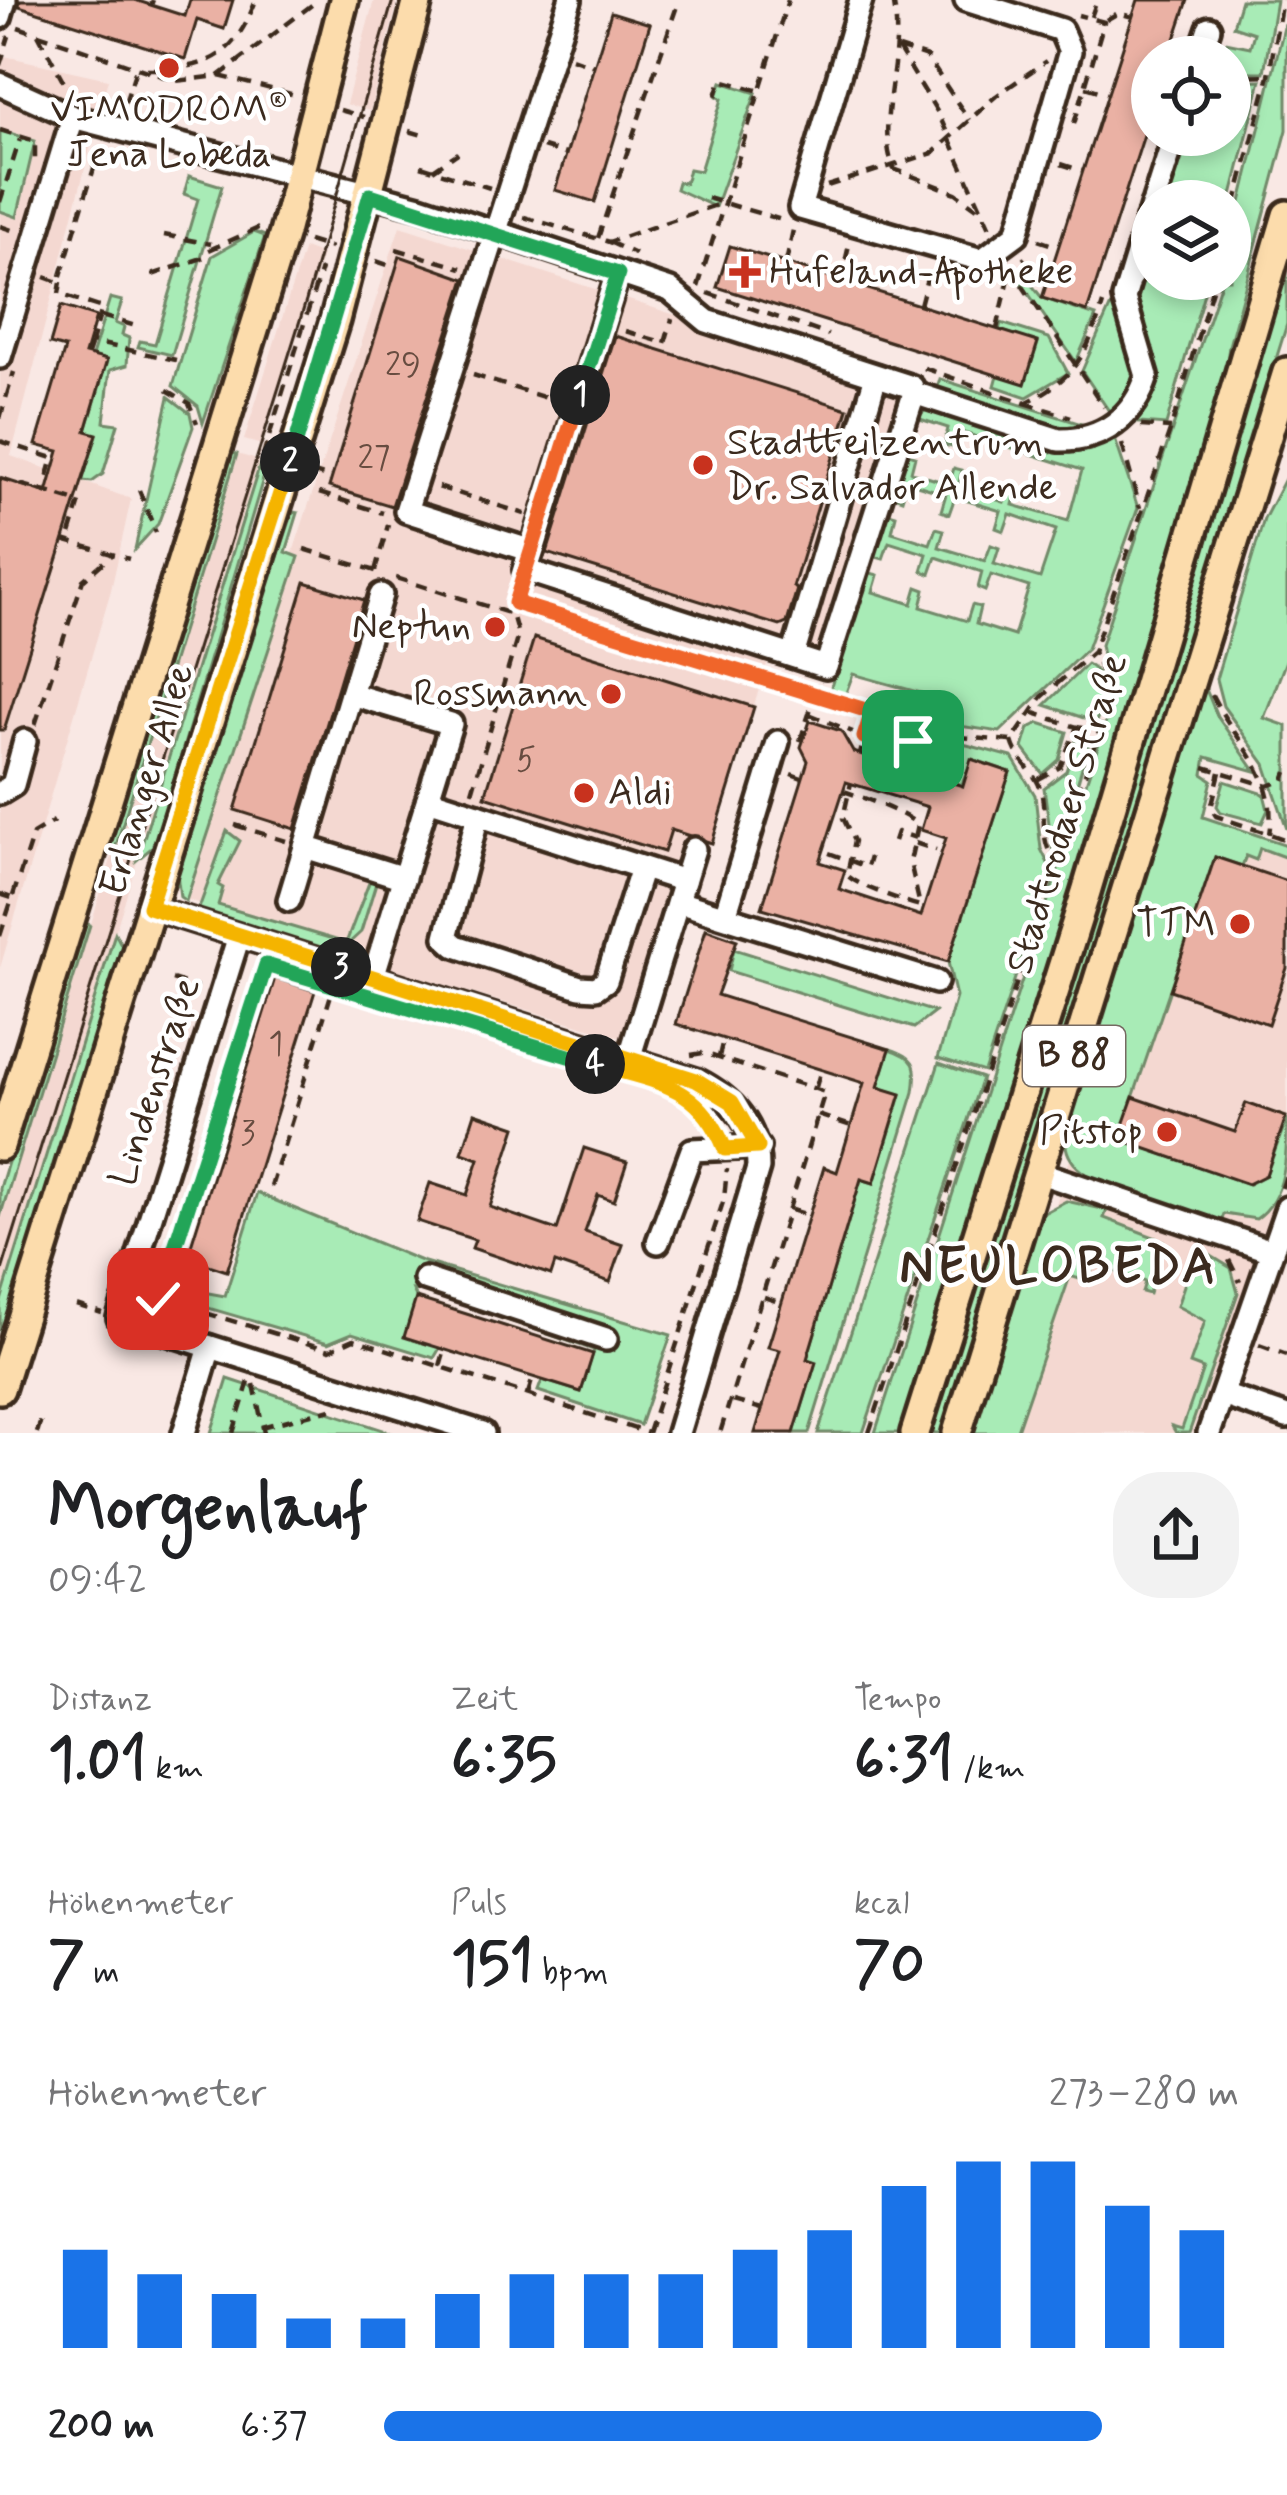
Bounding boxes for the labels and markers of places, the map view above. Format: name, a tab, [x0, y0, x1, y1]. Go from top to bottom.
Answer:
marker: VIMODROM® Jena Lobeda	[156, 55, 182, 81]
place label: VIMODROM® Jena Lobeda	[50, 85, 288, 181]
place label: Hufeland-Apotheke	[769, 247, 1073, 301]
marker: Hufeland-Apotheke	[732, 259, 758, 285]
pin: 1	[550, 365, 610, 425]
place label: Stadtteilzentrum Dr. Salvador Allende	[727, 418, 1057, 514]
pin: 2	[260, 432, 320, 492]
marker: Stadtteilzentrum Dr. Salvador Allende	[690, 452, 716, 478]
place label: Neptun	[352, 602, 471, 653]
marker: Neptun	[482, 614, 508, 640]
place label: Rossmann	[414, 669, 587, 720]
marker: Rossmann	[598, 681, 624, 707]
pin	[862, 690, 964, 792]
place label: Aldi	[608, 768, 672, 819]
marker: Aldi	[571, 780, 597, 806]
place label: TTM	[1136, 899, 1216, 950]
marker: TTM	[1227, 911, 1253, 937]
pin: 3	[311, 937, 371, 997]
pin: 4	[565, 1034, 625, 1094]
place label: Pitstop	[1039, 1107, 1143, 1158]
marker: Pitstop	[1154, 1119, 1180, 1145]
pin	[107, 1248, 209, 1350]

